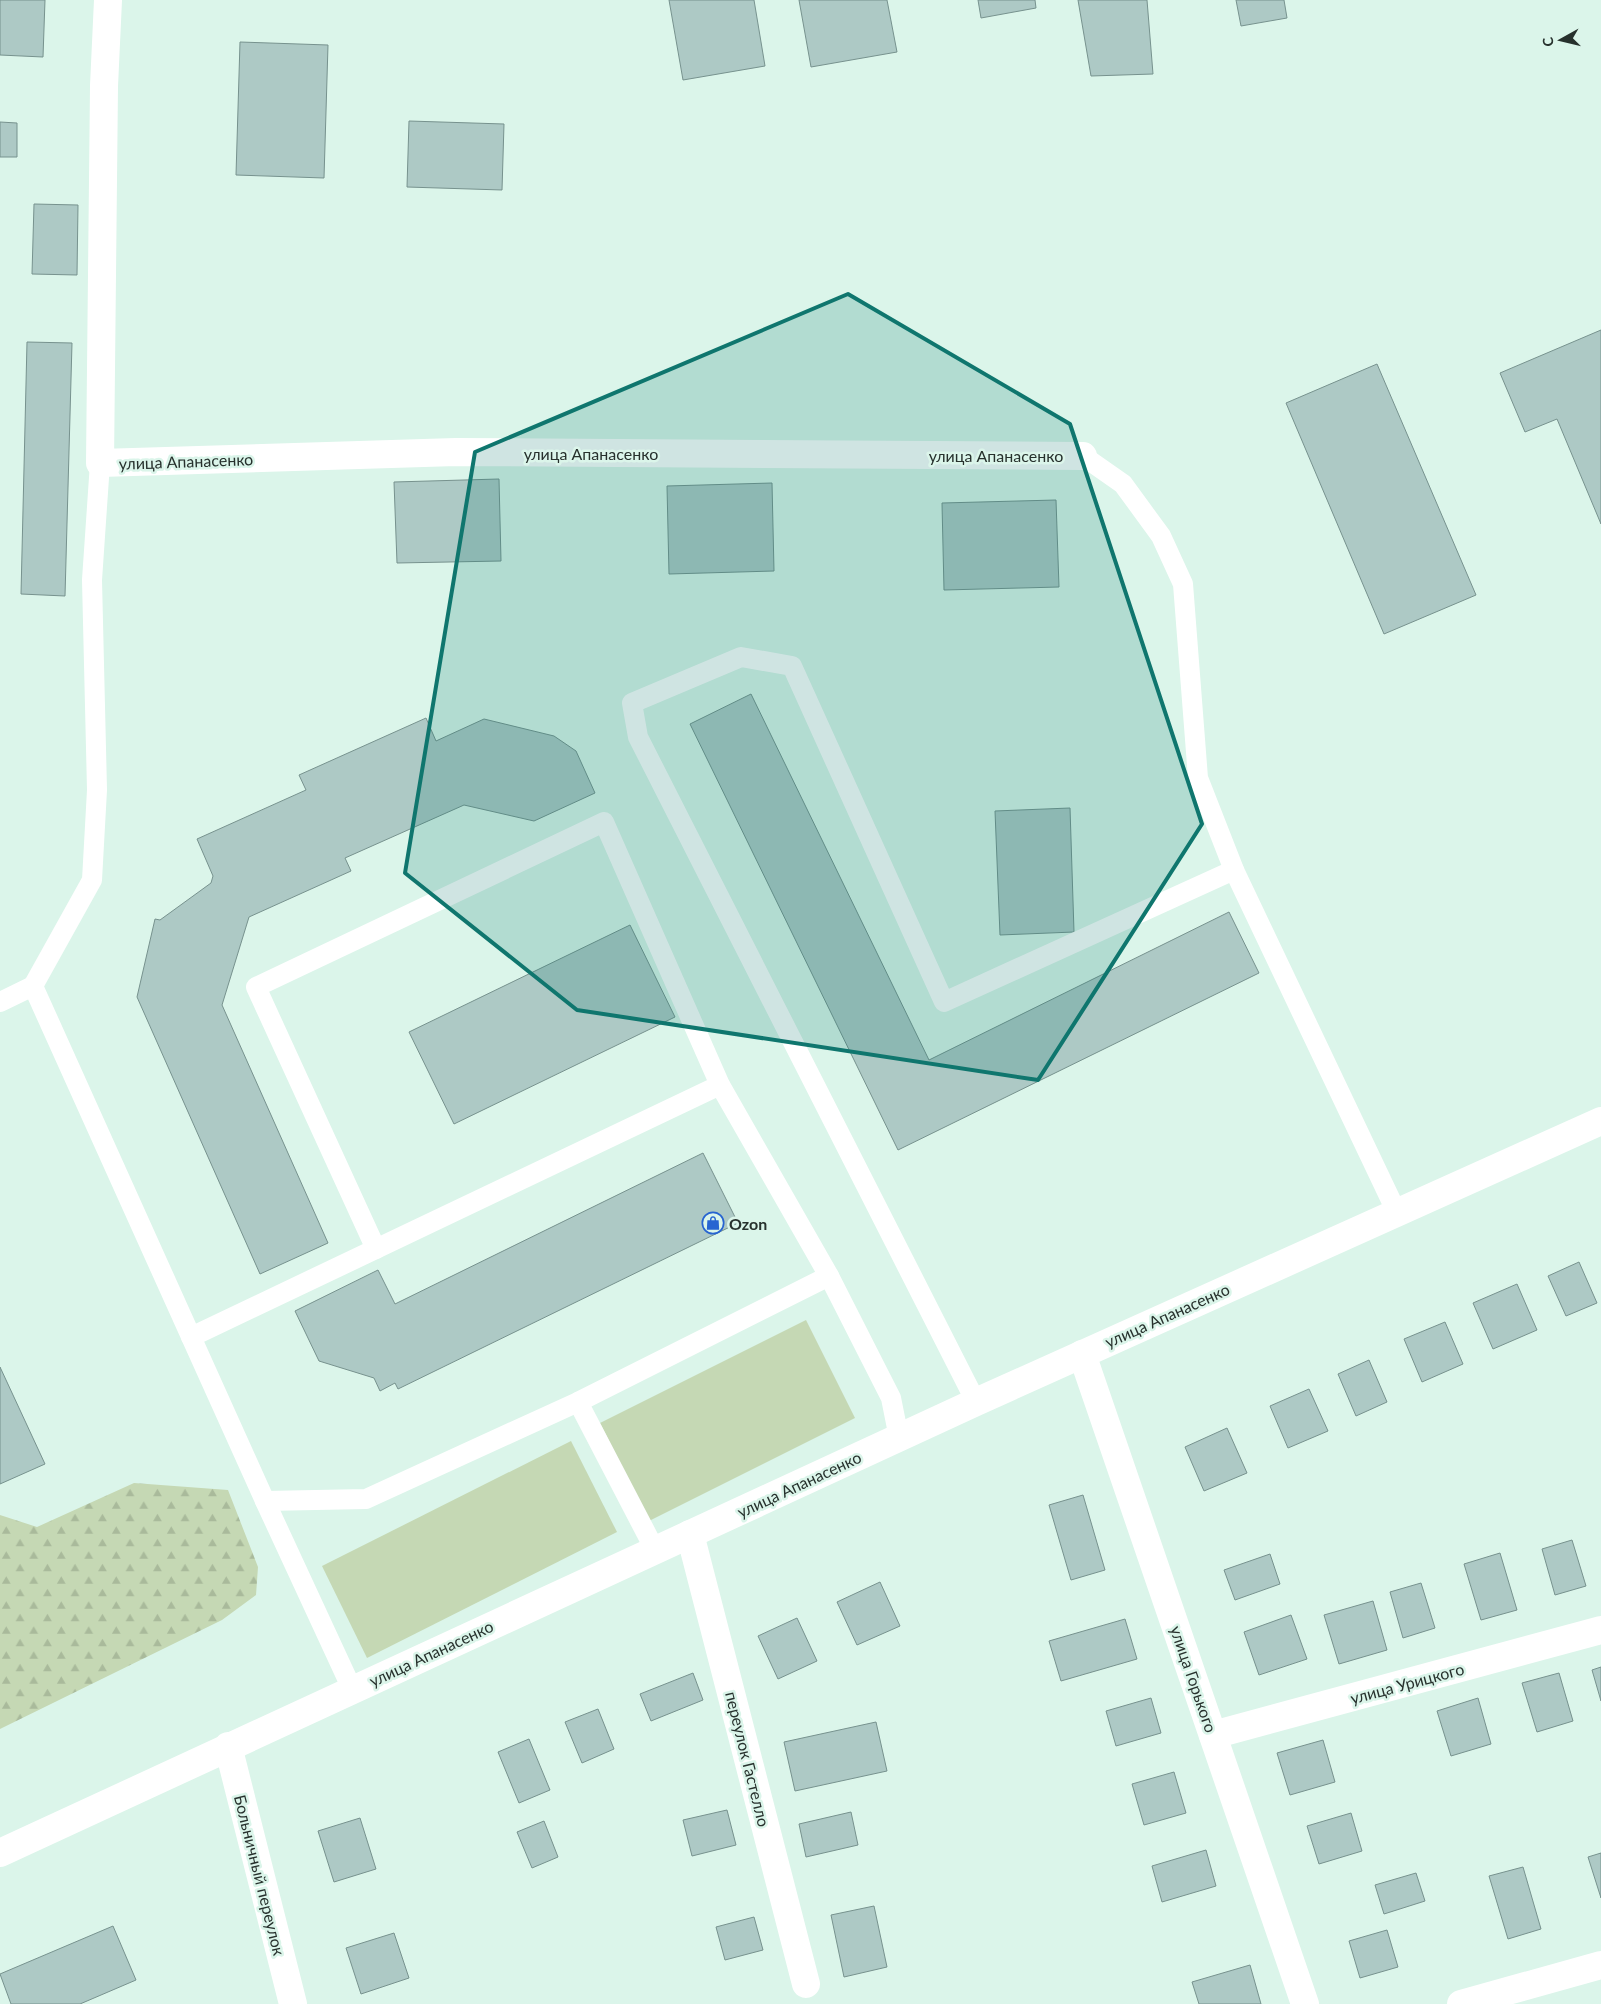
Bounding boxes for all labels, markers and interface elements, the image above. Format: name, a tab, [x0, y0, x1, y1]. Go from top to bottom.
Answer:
north arrow	[1536, 15, 1586, 65]
text: С	[1538, 35, 1557, 48]
street label: улица Апанасенко	[524, 444, 658, 463]
street label: улица Апанасенко	[929, 446, 1063, 465]
street label: улица Апанасенко	[118, 449, 254, 473]
shop icon: Ozon	[701, 1211, 725, 1235]
place label: Ozon	[729, 1214, 767, 1233]
street label: улица Апанасенко	[1102, 1279, 1232, 1351]
street label: улица Апанасенко	[734, 1447, 864, 1521]
street label: улица Апанасенко	[366, 1616, 496, 1690]
street label: улица Горького	[1167, 1623, 1221, 1735]
street label: улица Урицкого	[1348, 1659, 1466, 1707]
street label: переулок Гастелло	[722, 1689, 774, 1829]
street label: Больничный переулок	[231, 1793, 289, 1958]

